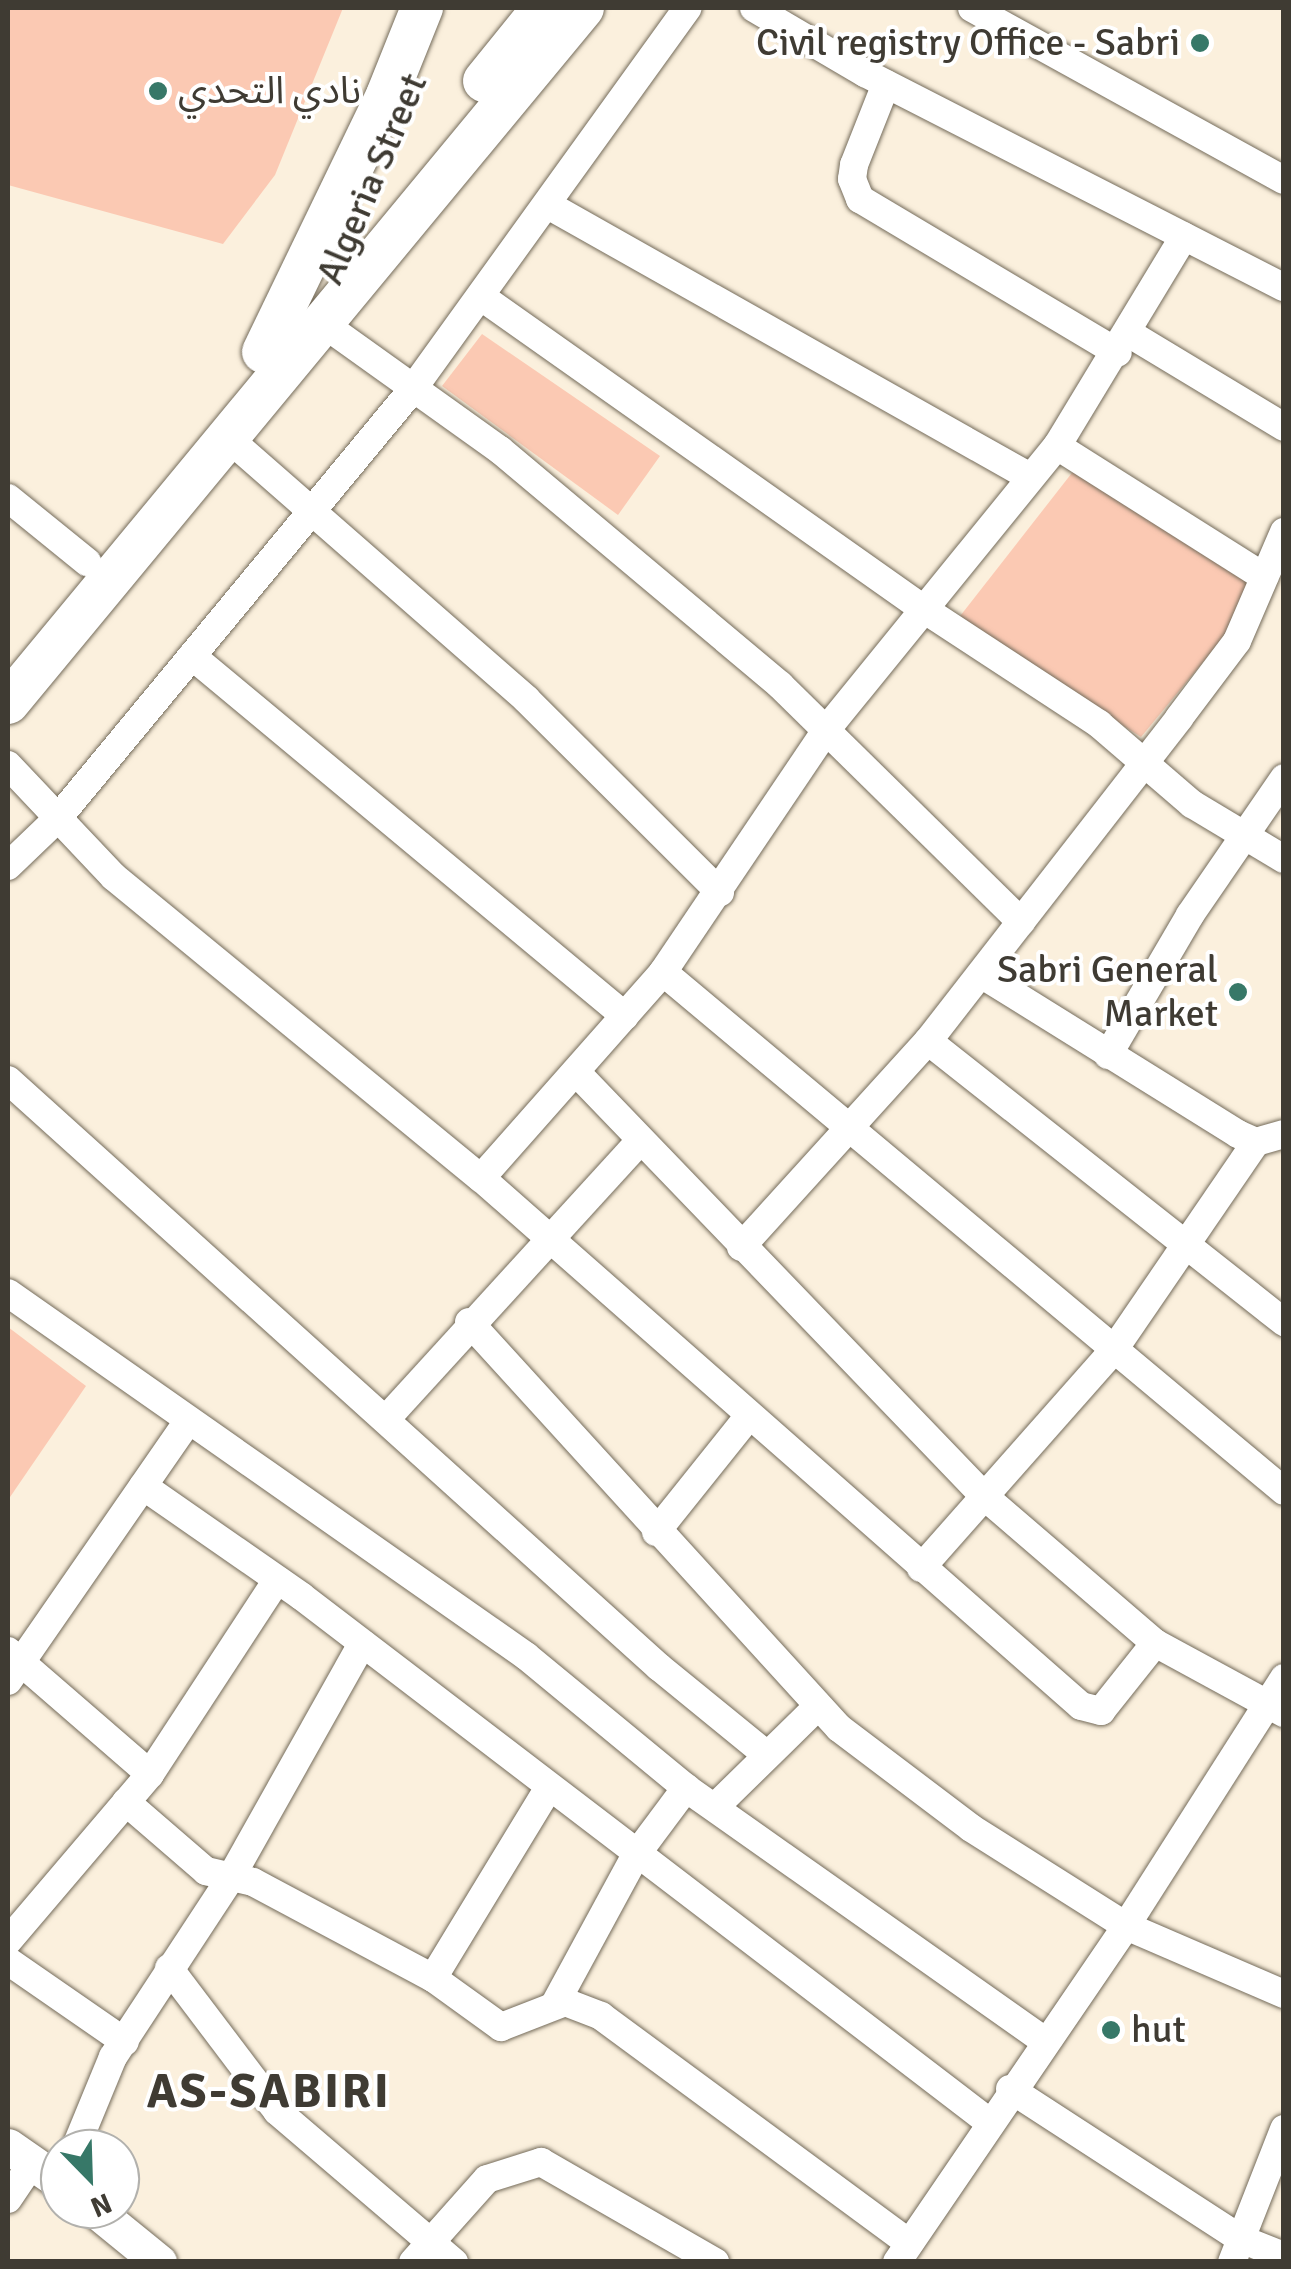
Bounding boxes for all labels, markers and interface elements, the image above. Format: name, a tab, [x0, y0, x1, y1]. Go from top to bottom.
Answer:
place label: Civil registry Office - Sabri	[756, 20, 1180, 66]
marker: Civil registry Office - Sabri	[1189, 32, 1211, 54]
street label: Algeria Street	[307, 67, 437, 291]
place label: نادي التحدي	[178, 68, 361, 114]
marker: نادي التحدي	[147, 80, 169, 102]
place label: Sabri General Market	[997, 947, 1218, 1036]
marker: Sabri General Market	[1227, 981, 1249, 1003]
place label: hut	[1131, 2007, 1186, 2053]
marker: hut	[1100, 2019, 1122, 2041]
district label: AS-SABIRI	[147, 2063, 391, 2121]
north arrow	[40, 2129, 140, 2229]
text: N	[85, 2185, 117, 2224]

